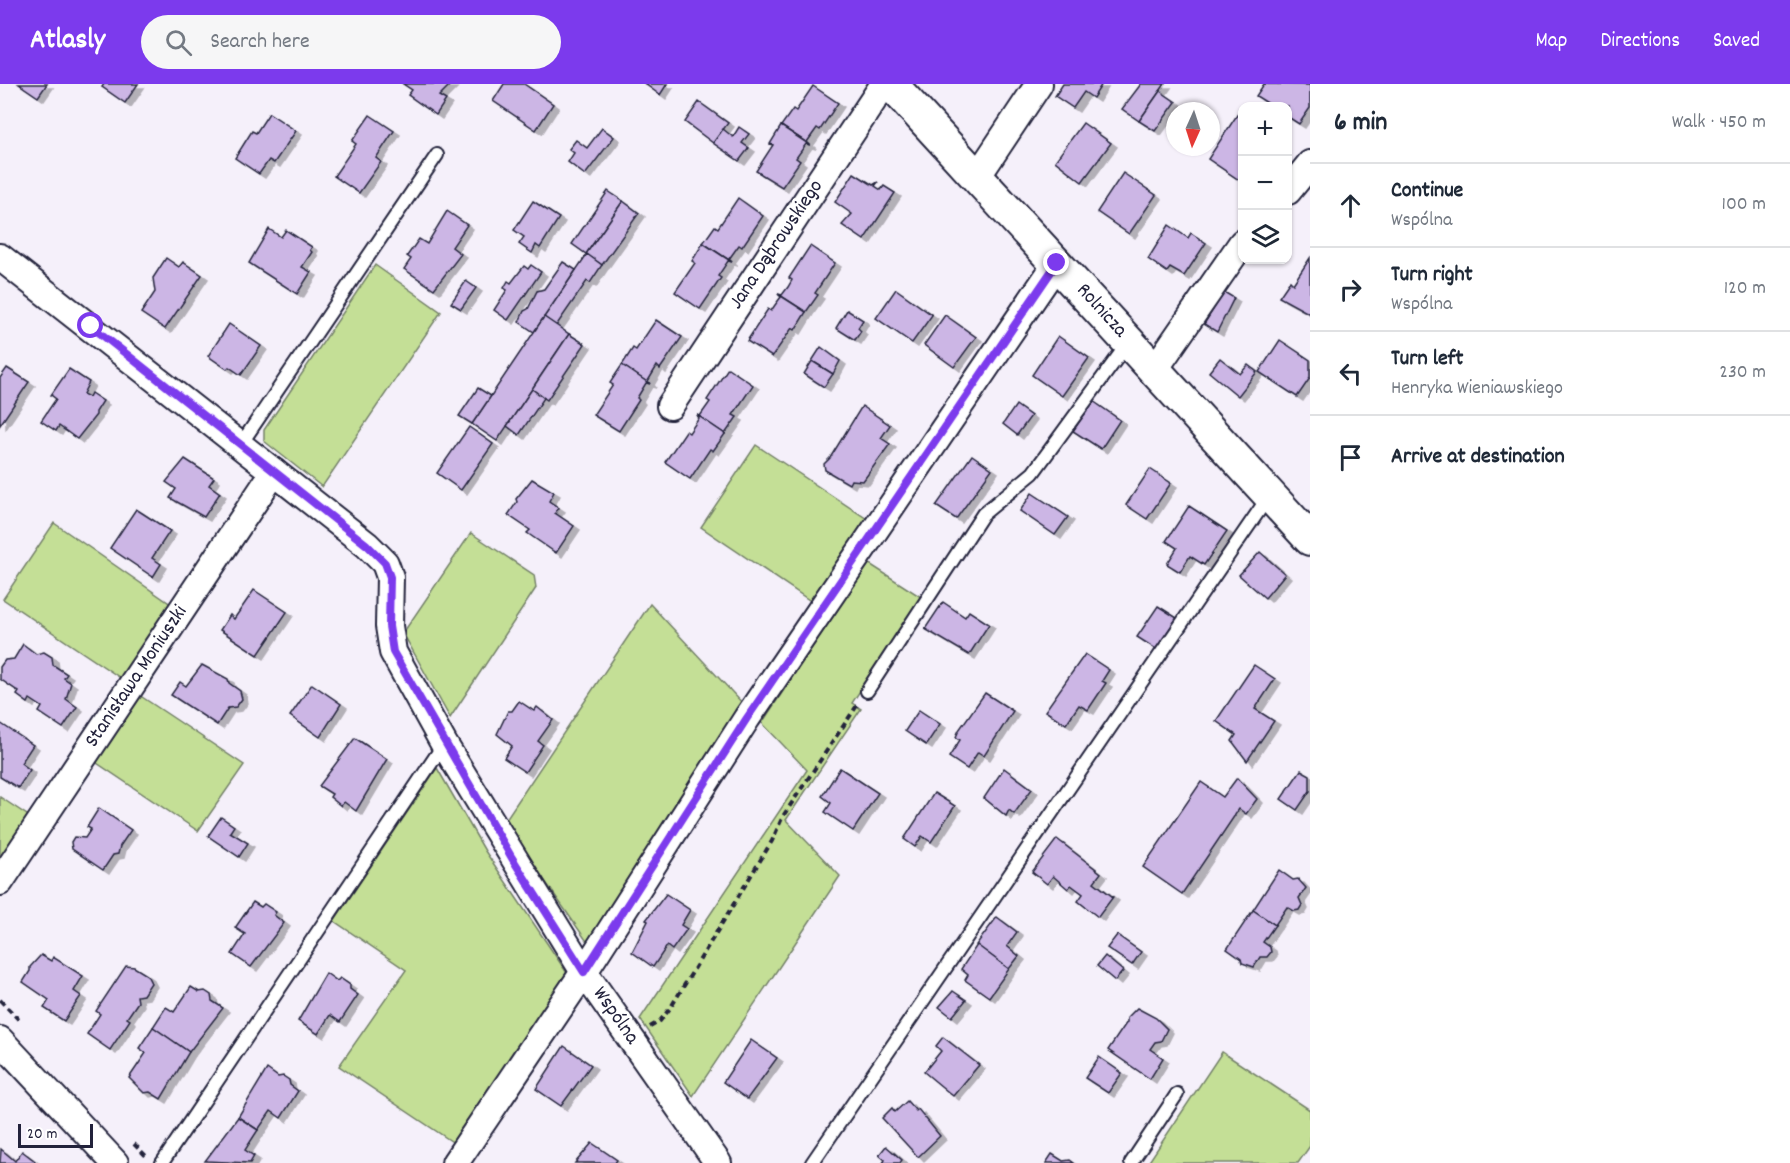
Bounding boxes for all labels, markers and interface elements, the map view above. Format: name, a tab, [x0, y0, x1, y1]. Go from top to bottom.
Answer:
search box	[141, 15, 561, 69]
text: Atlasly	[30, 22, 105, 62]
icon: search	[162, 26, 195, 59]
text: Search here	[210, 27, 310, 58]
text: Map	[1536, 27, 1567, 57]
text: Directions	[1600, 27, 1680, 57]
text: Saved	[1713, 27, 1760, 57]
north arrow	[1166, 102, 1220, 156]
map controls	[1238, 102, 1292, 264]
button: +	[1238, 102, 1292, 156]
text: 6 min	[1334, 105, 1387, 142]
text: Walk · 450 m	[1672, 109, 1766, 137]
button: −	[1238, 156, 1292, 210]
street label: Jana Dąbrowskiego	[722, 174, 832, 316]
text: Continue	[1391, 176, 1463, 207]
icon: ahead	[1334, 189, 1367, 222]
text: 100 m	[1722, 191, 1766, 219]
text: Wspólna	[1391, 207, 1452, 235]
button: layers	[1238, 210, 1292, 264]
route end	[1043, 249, 1069, 275]
text: Turn right	[1391, 260, 1473, 291]
icon: right	[1334, 273, 1367, 306]
text: 120 m	[1724, 275, 1766, 303]
street label: Rolnicza	[1068, 277, 1134, 346]
text: Wspólna	[1391, 291, 1452, 319]
route start	[77, 312, 103, 338]
text: Turn left	[1391, 344, 1463, 375]
icon: left	[1334, 357, 1367, 390]
text: 230 m	[1719, 359, 1766, 387]
text: Henryka Wieniawskiego	[1391, 375, 1563, 403]
icon: arrive	[1334, 441, 1367, 474]
text: Arrive at destination	[1391, 442, 1565, 473]
street label: Stanisława Moniuszki	[78, 600, 196, 754]
street label: Wspólna	[584, 981, 646, 1052]
scale bar	[18, 1121, 93, 1148]
text: 20 m	[27, 1123, 57, 1146]

